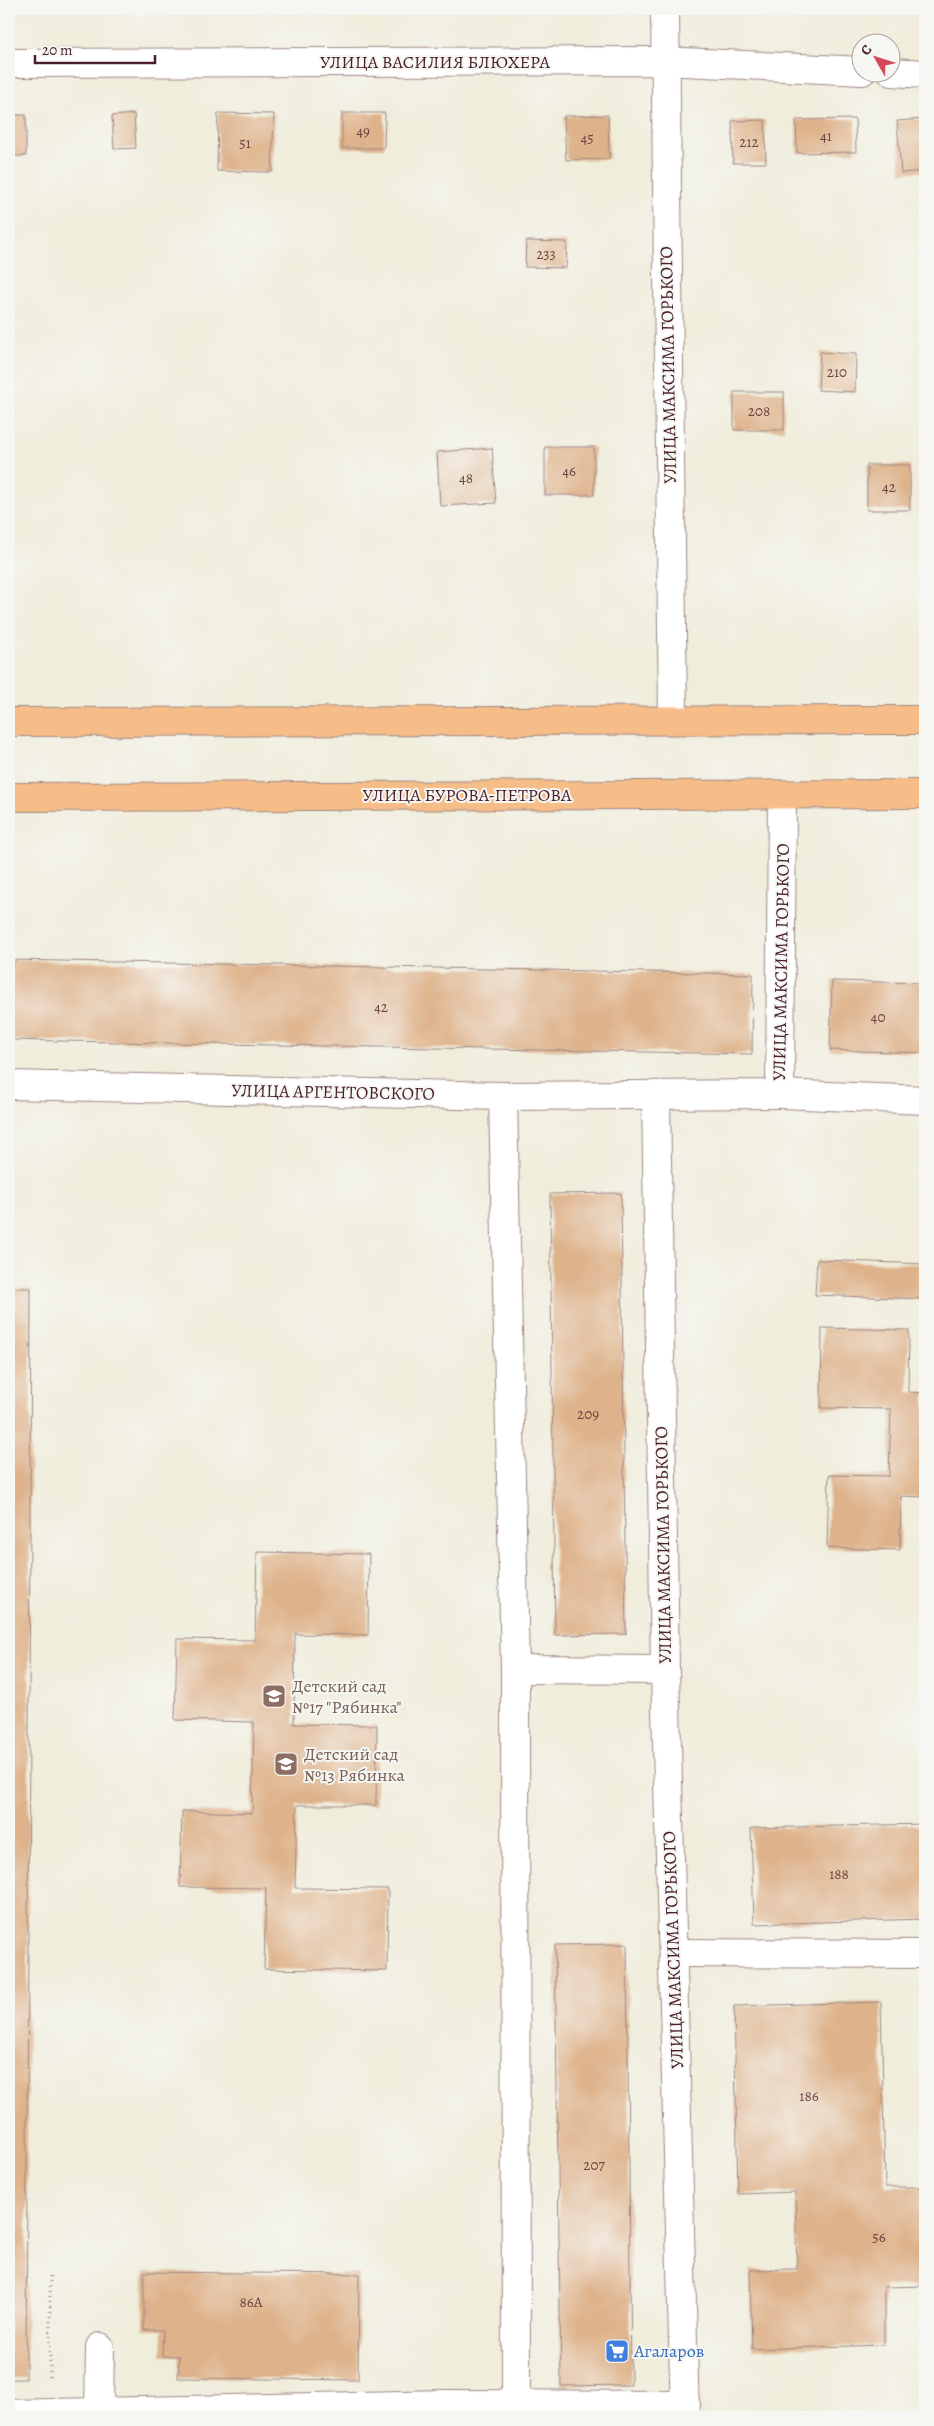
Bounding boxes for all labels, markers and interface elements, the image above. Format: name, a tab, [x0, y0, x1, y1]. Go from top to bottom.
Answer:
scale bar	[35, 32, 155, 64]
north arrow	[852, 32, 902, 82]
text: 20 m	[42, 40, 73, 60]
text: С	[856, 41, 877, 59]
street label: УЛИЦА ВАСИЛИЯ БЛЮХЕРА	[320, 50, 551, 74]
house number: 49	[356, 121, 370, 141]
house number: 41	[820, 126, 832, 146]
house number: 45	[580, 128, 594, 148]
house number: 212	[739, 132, 759, 152]
house number: 51	[239, 133, 251, 153]
house number: 233	[536, 244, 556, 264]
street label: УЛИЦА МАКСИМА ГОРЬКОГО	[654, 246, 682, 484]
house number: 210	[827, 362, 847, 382]
house number: 208	[748, 401, 770, 421]
house number: 46	[562, 461, 576, 481]
house number: 48	[459, 468, 473, 488]
house number: 42	[882, 477, 896, 497]
street label: УЛИЦА БУРОВА-ПЕТРОВА	[363, 783, 572, 807]
street label: УЛИЦА МАКСИМА ГОРЬКОГО	[767, 843, 795, 1081]
house number: 42	[374, 997, 388, 1017]
house number: 40	[871, 1007, 885, 1027]
street label: УЛИЦА АРГЕНТОВСКОГО	[231, 1078, 435, 1106]
house number: 209	[577, 1404, 599, 1424]
street label: УЛИЦА МАКСИМА ГОРЬКОГО	[649, 1426, 677, 1664]
place label: Детский сад №17 "Рябинка"	[292, 1674, 402, 1719]
school or university icon: Детский сад №17 "Рябинка"	[261, 1683, 287, 1709]
place label: Детский сад №13 Рябинка	[304, 1742, 405, 1787]
school or university icon: Детский сад №13 Рябинка	[273, 1751, 299, 1777]
street label: УЛИЦА МАКСИМА ГОРЬКОГО	[657, 1831, 689, 2069]
house number: 188	[829, 1864, 849, 1884]
house number: 186	[799, 2086, 819, 2106]
house number: 207	[583, 2155, 605, 2175]
house number: 56	[872, 2227, 886, 2247]
house number: 86А	[240, 2292, 263, 2312]
supermarket icon: Агаларов	[604, 2338, 630, 2364]
place label: Агаларов	[633, 2339, 704, 2363]

